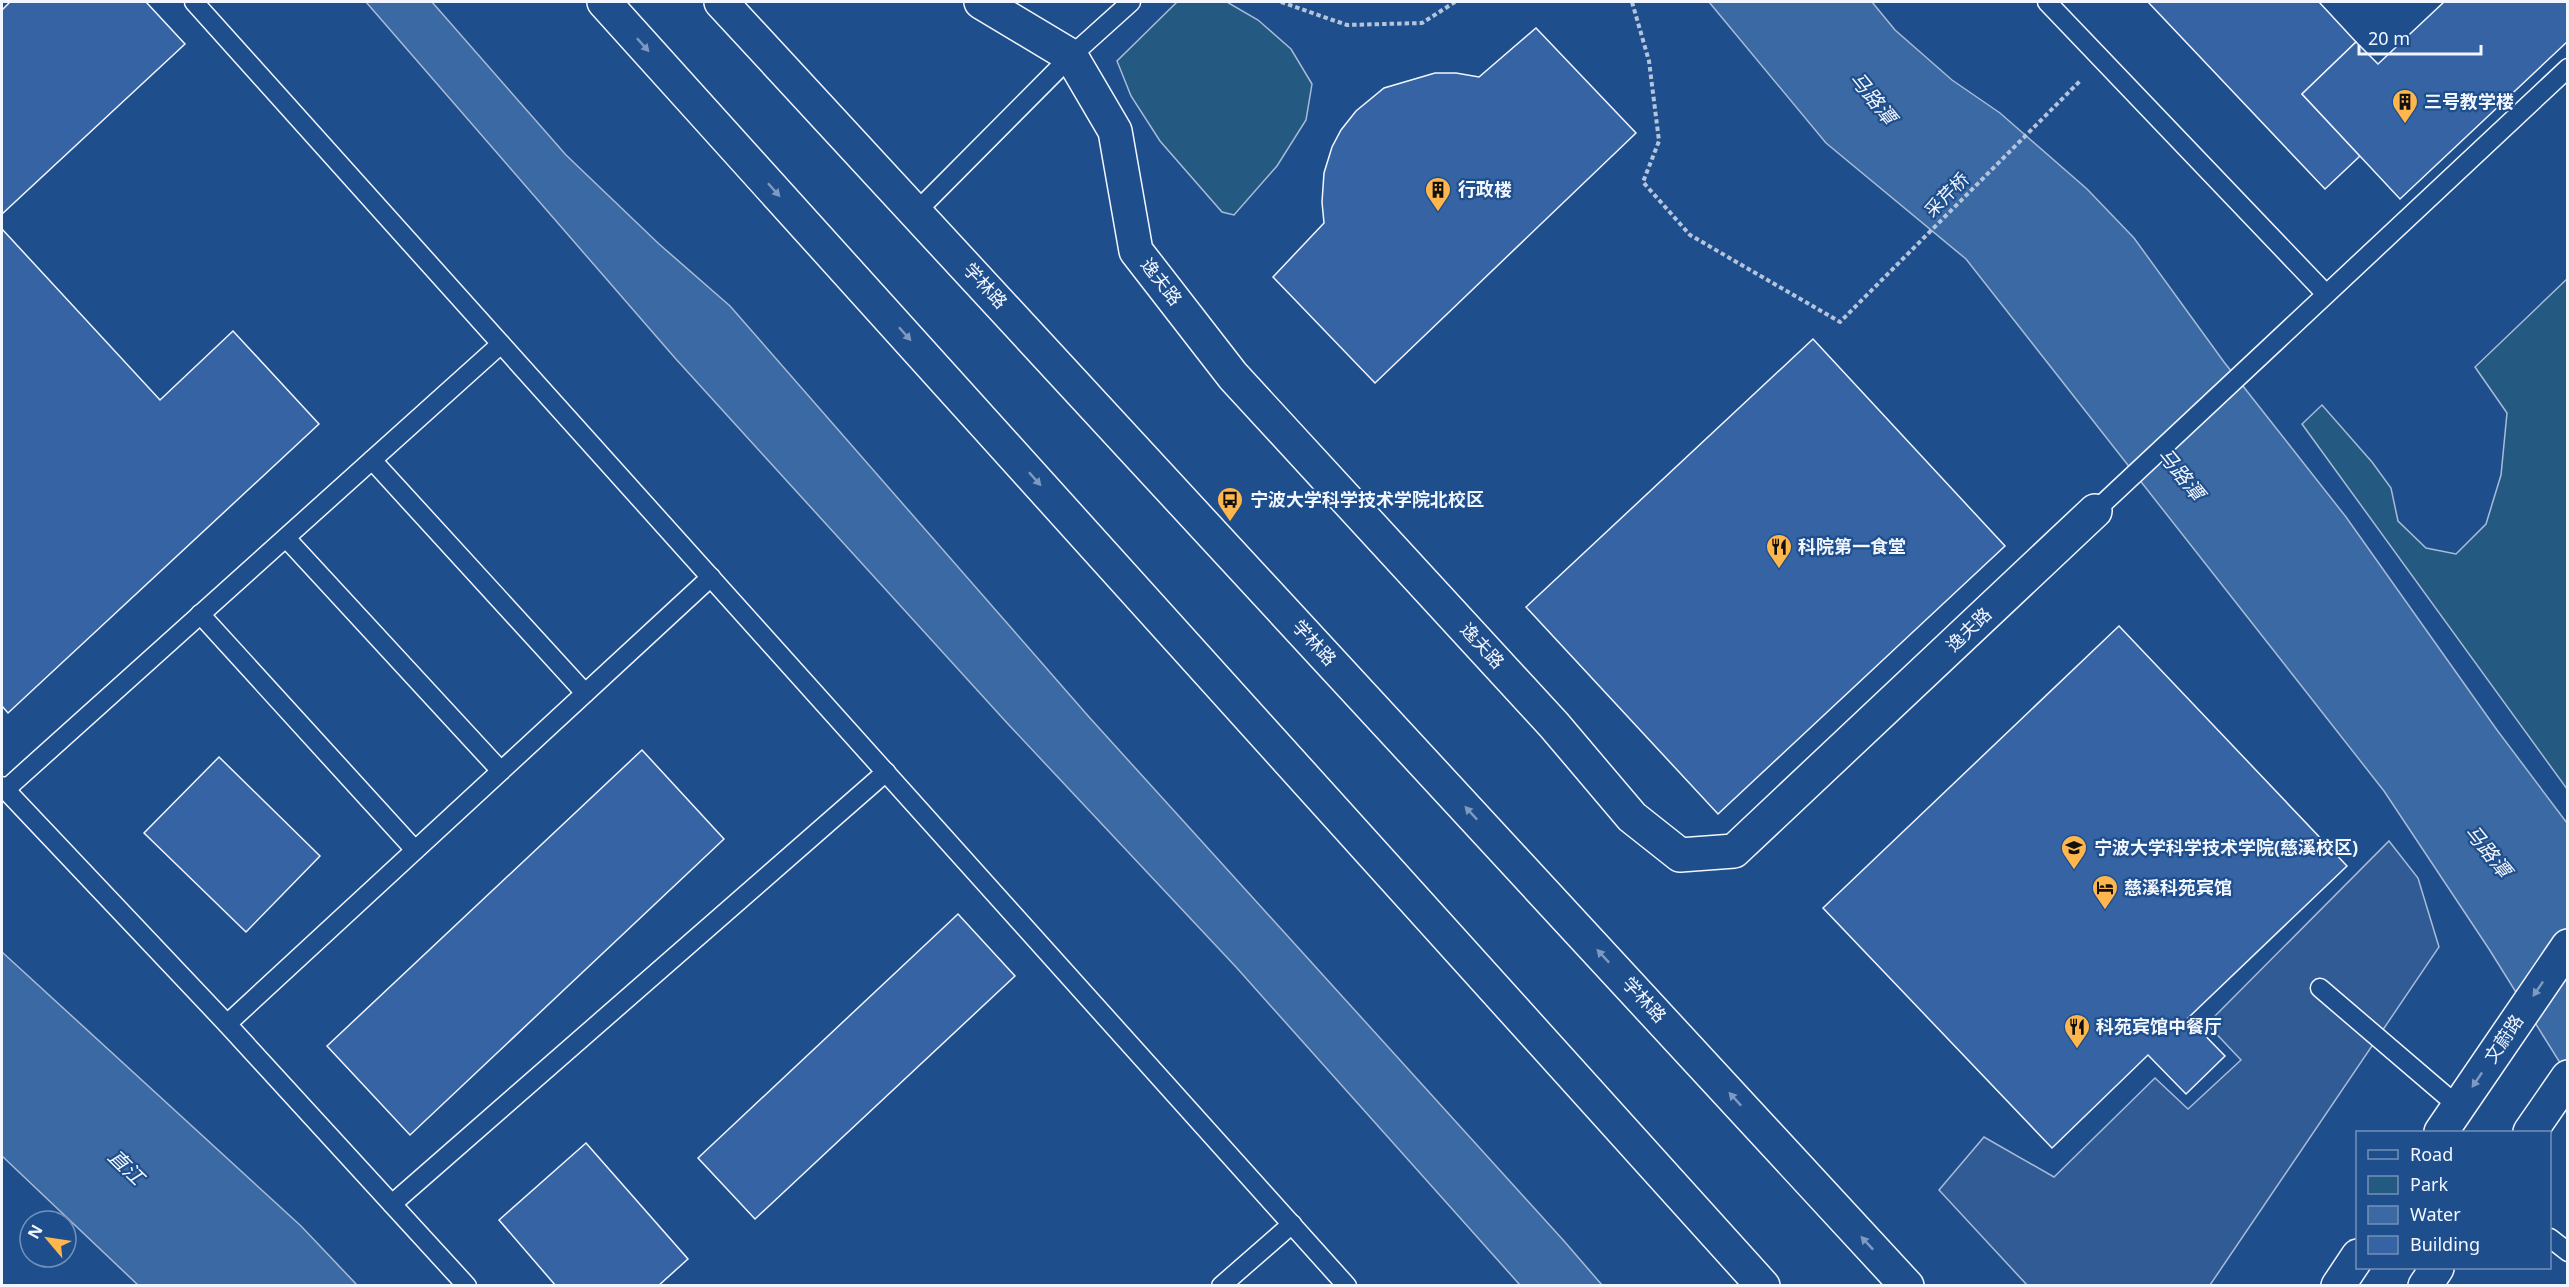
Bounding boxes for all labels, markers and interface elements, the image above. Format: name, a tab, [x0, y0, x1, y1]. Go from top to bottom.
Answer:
scale bar	[2359, 18, 2480, 56]
text: 20 m	[2368, 26, 2410, 50]
one-way arrow	[636, 37, 649, 52]
water label: 马路潭	[1844, 66, 1905, 133]
building icon: 三号教学楼	[2390, 87, 2420, 125]
place label: 三号教学楼	[2424, 89, 2514, 113]
street label: 采芹桥	[1919, 167, 1974, 222]
building icon: 行政楼	[1423, 175, 1453, 213]
place label: 行政楼	[1458, 177, 1512, 201]
one-way arrow	[767, 182, 781, 197]
street label: 逸夫路	[1136, 253, 1188, 310]
street label: 学林路	[959, 257, 1013, 313]
one-way arrow	[898, 327, 912, 342]
water label: 马路潭	[2152, 442, 2213, 509]
one-way arrow	[1028, 471, 1041, 486]
bus stop icon: 宁波大学科学技术学院北校区	[1215, 485, 1245, 523]
place label: 宁波大学科学技术学院北校区	[1250, 487, 1484, 511]
restaurant icon: 科院第一食堂	[1764, 532, 1794, 570]
place label: 科院第一食堂	[1798, 534, 1906, 558]
street label: 逸夫路	[1941, 602, 1996, 657]
street label: 学林路	[1288, 614, 1342, 670]
street label: 逸夫路	[1456, 617, 1510, 673]
one-way arrow	[1464, 806, 1478, 820]
water label: 马路潭	[2459, 819, 2520, 886]
school or university icon: 宁波大学科学技术学院(慈溪校区)	[2059, 833, 2089, 871]
place label: 宁波大学科学技术学院(慈溪校区)	[2094, 835, 2358, 859]
hotel icon: 慈溪科苑宾馆	[2090, 873, 2120, 911]
place label: 慈溪科苑宾馆	[2124, 875, 2232, 899]
one-way arrow	[1597, 949, 1610, 964]
street label: 学林路	[1618, 971, 1672, 1027]
one-way arrow	[2533, 981, 2544, 997]
street label: 文蔚路	[2478, 1009, 2528, 1068]
restaurant icon: 科苑宾馆中餐厅	[2062, 1012, 2092, 1050]
place label: 科苑宾馆中餐厅	[2096, 1014, 2222, 1038]
one-way arrow	[2471, 1072, 2482, 1088]
one-way arrow	[1729, 1092, 1742, 1107]
legend	[2356, 1131, 2551, 1269]
text: Road	[2410, 1142, 2453, 1166]
water label: 直江	[103, 1143, 152, 1192]
text: Park	[2410, 1172, 2448, 1196]
text: Water	[2410, 1202, 2461, 1226]
north arrow	[18, 1209, 78, 1269]
text: N	[22, 1221, 48, 1243]
text: Building	[2410, 1232, 2480, 1256]
one-way arrow	[1860, 1235, 1874, 1250]

